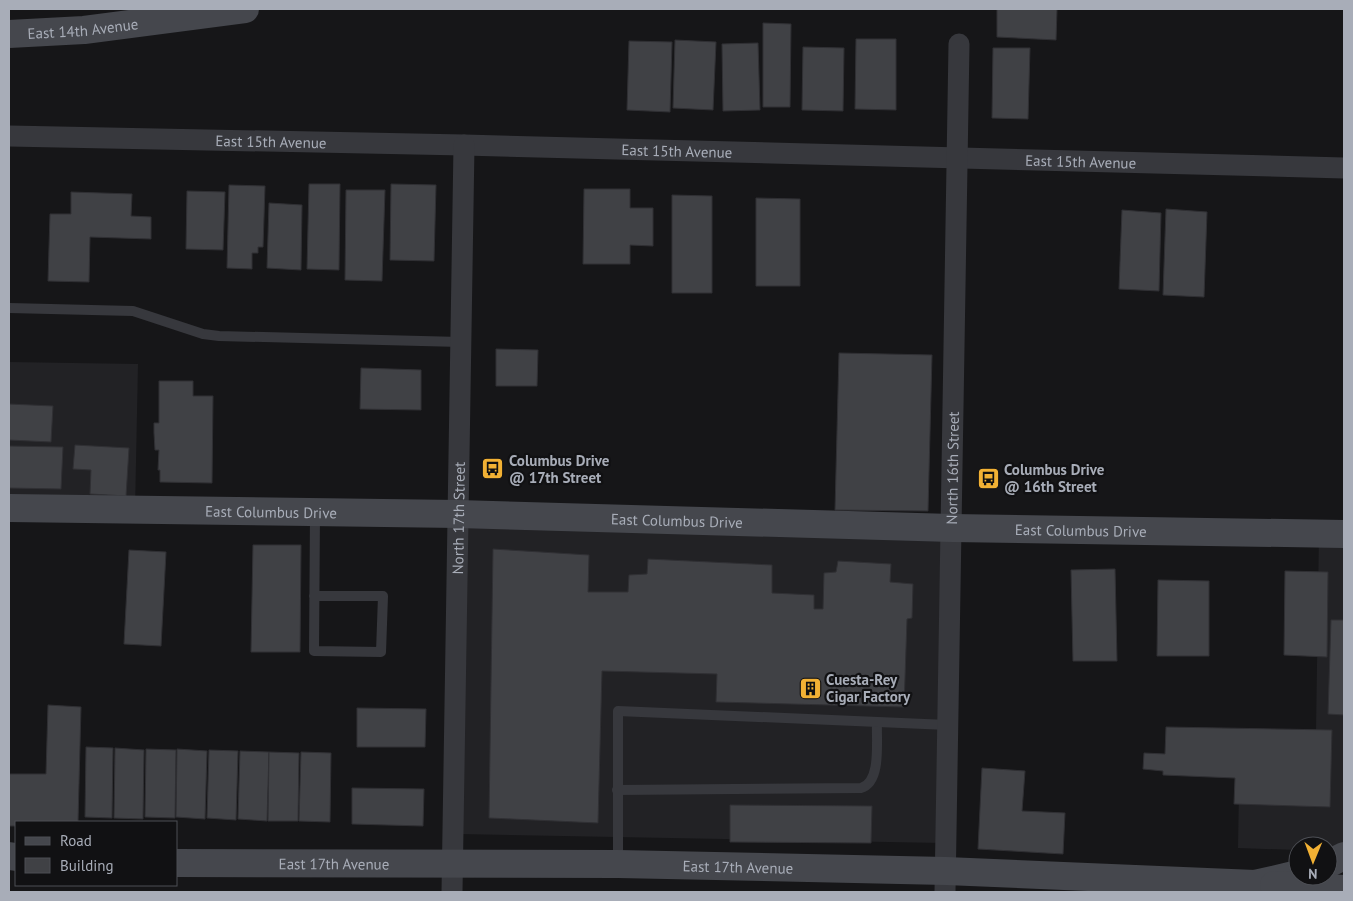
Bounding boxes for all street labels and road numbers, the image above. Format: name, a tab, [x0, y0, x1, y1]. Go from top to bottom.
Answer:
street label: East 14th Avenue	[27, 14, 139, 43]
street label: East 15th Avenue	[215, 131, 327, 152]
street label: East 15th Avenue	[621, 140, 733, 162]
street label: East 15th Avenue	[1025, 150, 1136, 172]
street label: North 16th Street	[942, 411, 962, 525]
street label: North 17th Street	[448, 462, 468, 575]
street label: East Columbus Drive	[205, 501, 337, 522]
street label: East Columbus Drive	[611, 509, 743, 532]
street label: East Columbus Drive	[1015, 519, 1147, 540]
street label: East 17th Avenue	[279, 854, 389, 873]
street label: East 17th Avenue	[682, 856, 794, 877]

